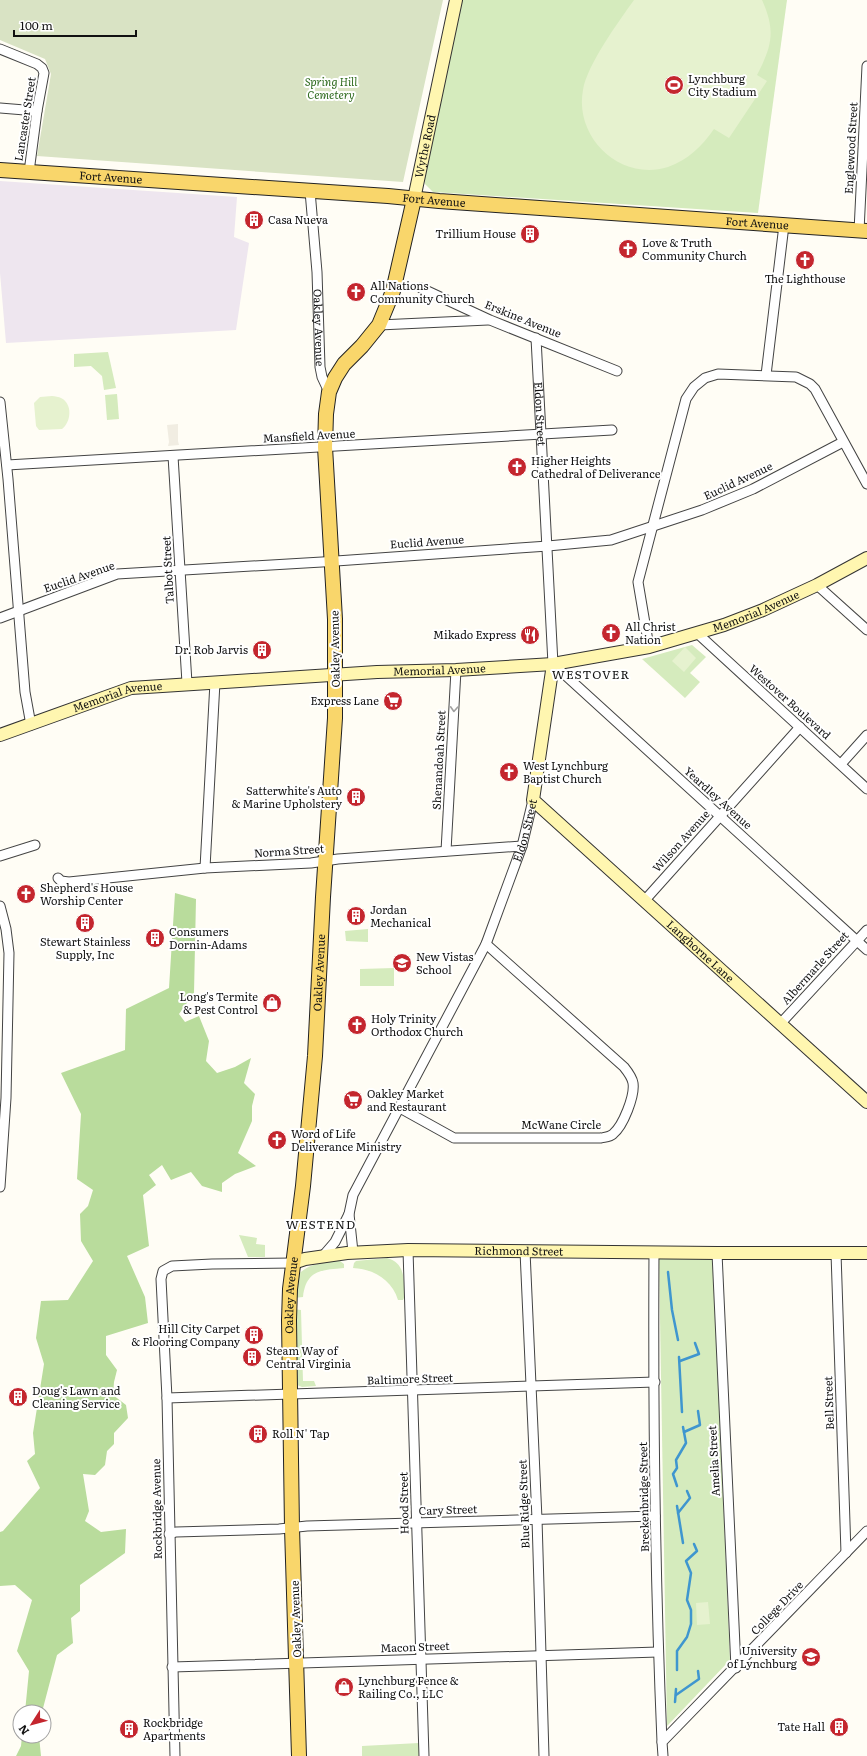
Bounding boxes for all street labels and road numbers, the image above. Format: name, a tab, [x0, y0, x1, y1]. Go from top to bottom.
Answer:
street label: Lancaster Street	[9, 75, 39, 162]
street label: Englewood Street	[840, 101, 860, 194]
street label: Wythe Road	[410, 113, 439, 179]
street label: Fort Avenue	[79, 166, 143, 187]
street label: Fort Avenue	[402, 188, 466, 210]
street label: Fort Avenue	[725, 212, 790, 233]
street label: Oakley Avenue	[311, 289, 329, 367]
street label: Erskine Avenue	[483, 295, 564, 341]
street label: Eldon Street	[531, 381, 551, 447]
street label: Mansfield Avenue	[262, 425, 356, 445]
street label: Euclid Avenue	[701, 457, 775, 503]
street label: Euclid Avenue	[389, 530, 465, 552]
street label: Talbot Street	[157, 535, 177, 604]
street label: Euclid Avenue	[41, 556, 117, 596]
street label: Memorial Avenue	[710, 585, 802, 635]
street label: Oakley Avenue	[325, 610, 343, 688]
street label: Memorial Avenue	[393, 659, 486, 679]
street label: Westover Boulevard	[746, 660, 835, 743]
street label: Memorial Avenue	[70, 677, 163, 715]
street label: Shenandoah Street	[427, 709, 449, 810]
street label: Yeardley Avenue	[681, 762, 756, 832]
street label: Eldon Street	[508, 797, 540, 864]
street label: Wilson Avenue	[648, 806, 713, 875]
street label: Norma Street	[253, 840, 325, 860]
street label: Langhorne Lane	[664, 916, 738, 985]
street label: Albermarle Street	[777, 927, 852, 1007]
street label: Oakley Avenue	[308, 933, 328, 1012]
street label: McWane Circle	[521, 1116, 601, 1132]
street label: Richmond Street	[474, 1242, 564, 1259]
street label: Oakley Avenue	[280, 1255, 301, 1334]
street label: Baltimore Street	[367, 1368, 454, 1388]
street label: Bell Street	[819, 1375, 837, 1430]
street label: Amelia Street	[703, 1425, 723, 1497]
street label: Breckenbridge Street	[634, 1441, 652, 1552]
street label: Rockbridge Avenue	[147, 1458, 165, 1560]
street label: Blue Ridge Street	[513, 1459, 533, 1549]
street label: Hood Street	[394, 1471, 412, 1534]
street label: Cary Street	[418, 1500, 478, 1518]
street label: College Drive	[746, 1576, 806, 1638]
street label: Oakley Avenue	[286, 1580, 304, 1658]
street label: Macon Street	[380, 1637, 450, 1655]

